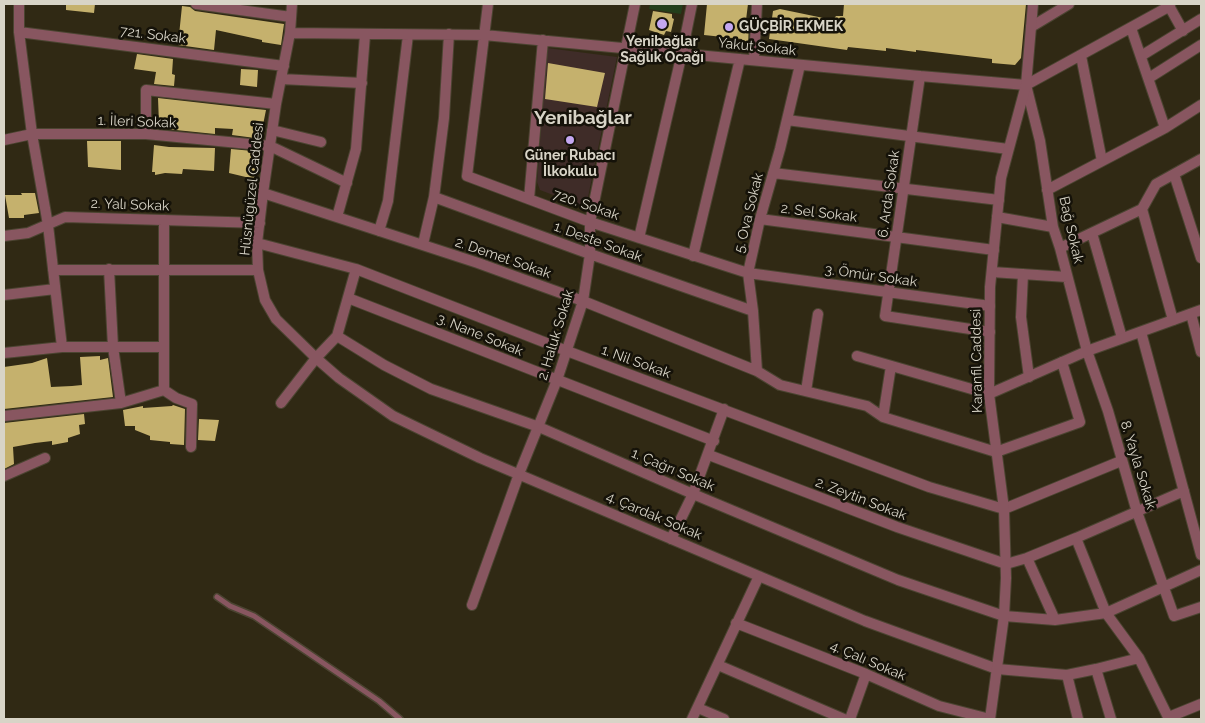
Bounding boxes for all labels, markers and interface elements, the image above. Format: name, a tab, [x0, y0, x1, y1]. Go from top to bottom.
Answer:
marker: Yenibağlar Sağlık Ocağı	[655, 17, 669, 31]
place label: GÜÇBİR EKMEK	[739, 19, 843, 35]
marker: GÜÇBİR EKMEK	[723, 21, 735, 33]
street label: 721. Sokak	[119, 23, 187, 47]
place label: Yenibağlar Sağlık Ocağı	[620, 34, 704, 66]
street label: Yakut Sokak	[717, 35, 797, 59]
district label: Yenibağlar	[534, 107, 632, 129]
street label: 1. İleri Sokak	[97, 112, 177, 132]
street label: Hüsnügüzel Caddesi	[237, 122, 267, 256]
marker: Güner Rubacı İlkokulu	[564, 134, 576, 146]
place label: Güner Rubacı İlkokulu	[525, 148, 615, 180]
street label: 6. Arda Sokak	[875, 149, 903, 239]
street label: 5. Ova Sokak	[731, 171, 767, 255]
street label: 720. Sokak	[551, 186, 621, 224]
street label: 2. Yalı Sokak	[90, 195, 170, 215]
street label: Bağ Sokak	[1055, 195, 1087, 265]
street label: 2. Sel Sokak	[780, 200, 858, 226]
street label: 1. Deste Sokak	[552, 218, 644, 266]
street label: 2. Demet Sokak	[453, 234, 553, 282]
street label: 3. Ömür Sokak	[824, 261, 918, 291]
street label: 2. Haluk Sokak	[534, 288, 578, 382]
street label: Karanfil Caddesi	[968, 309, 986, 413]
street label: 3. Nane Sokak	[435, 310, 525, 360]
street label: 1. Nil Sokak	[599, 342, 673, 382]
street label: 8. Yayla Sokak	[1117, 419, 1159, 511]
street label: 1. Çağrı Sokak	[629, 445, 717, 495]
street label: 2. Zeytin Sokak	[813, 474, 909, 524]
street label: 4. Çardak Sokak	[604, 488, 704, 544]
street label: 4. Çalı Sokak	[828, 637, 908, 685]

